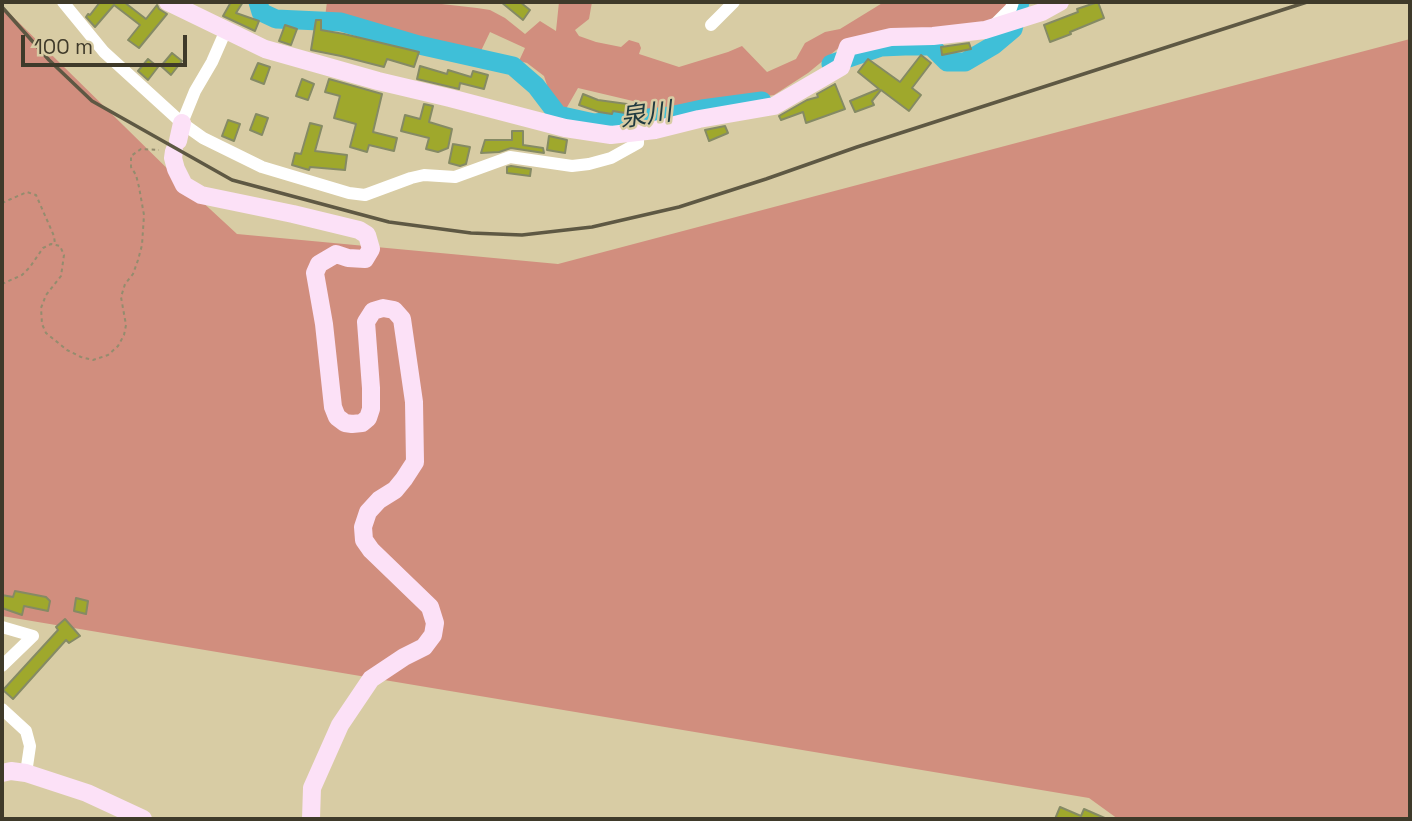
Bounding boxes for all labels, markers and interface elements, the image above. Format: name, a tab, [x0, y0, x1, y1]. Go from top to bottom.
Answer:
scale bar	[24, 21, 191, 65]
text: 100 m	[34, 33, 93, 60]
water label: 泉川	[618, 97, 674, 135]

